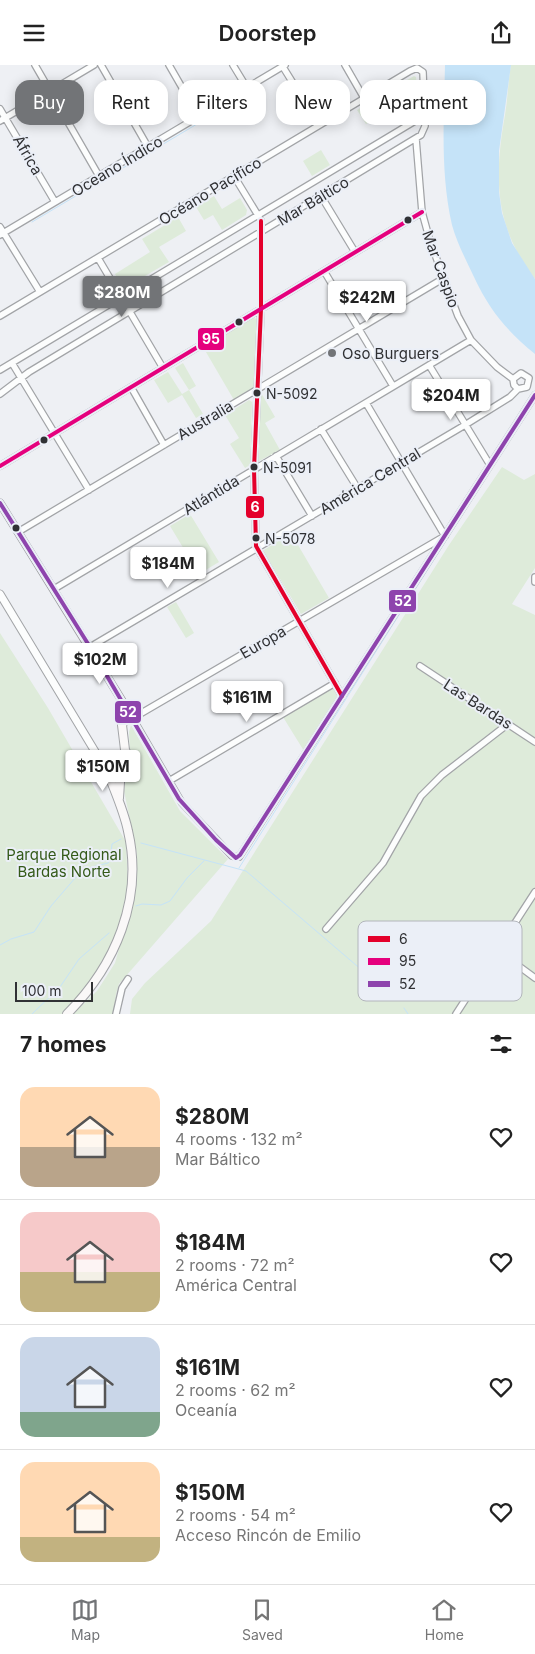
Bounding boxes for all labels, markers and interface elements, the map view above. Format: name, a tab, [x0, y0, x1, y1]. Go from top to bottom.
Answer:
icon: menu	[20, 19, 48, 47]
icon: share	[487, 19, 515, 47]
text: Doorstep	[219, 20, 316, 46]
chip: Buy	[15, 80, 84, 125]
chip: Rent	[94, 80, 168, 125]
chip: Filters	[178, 80, 266, 125]
chip: New	[276, 80, 350, 125]
chip: Apartment	[360, 80, 486, 125]
street label: Oceano Índico	[68, 131, 166, 201]
street label: África	[9, 132, 47, 178]
street label: Océano Pacífico	[155, 153, 265, 229]
street label: Mar Báltico	[274, 172, 352, 230]
unlabelled marker	[403, 215, 413, 225]
street label: Mar Caspio	[418, 228, 464, 310]
pin: $280M	[87, 275, 157, 318]
pin: $242M	[332, 281, 402, 323]
text: $280M	[94, 282, 150, 302]
text: $242M	[339, 287, 395, 307]
unlabelled marker	[234, 317, 244, 327]
line badge: 95	[197, 327, 225, 351]
text: 95	[202, 330, 220, 347]
place label: Oso Burguers	[342, 344, 439, 363]
marker: Oso Burguers	[326, 347, 338, 359]
pin: $204M	[416, 379, 486, 421]
place label: N-5092	[266, 385, 318, 402]
text: $204M	[422, 385, 480, 405]
marker: N-5092	[252, 388, 262, 398]
street label: Australia	[174, 396, 236, 444]
unlabelled marker	[39, 435, 49, 445]
street label: América Central	[316, 443, 424, 519]
place label: N-5091	[263, 459, 312, 476]
marker: N-5091	[249, 462, 259, 472]
street label: Atlántida	[180, 471, 242, 519]
line badge: 6	[245, 495, 265, 519]
text: 6	[250, 498, 260, 515]
unlabelled marker	[11, 523, 21, 533]
place label: N-5078	[265, 530, 315, 547]
marker: N-5078	[251, 533, 261, 543]
pin: $184M	[133, 547, 203, 589]
text: $184M	[141, 553, 195, 573]
line badge: 52	[388, 589, 417, 613]
text: 52	[394, 592, 412, 609]
street label: Europa	[237, 621, 289, 663]
pin: $102M	[65, 643, 135, 685]
text: $102M	[73, 649, 127, 669]
street label: Las Bardas	[440, 675, 516, 733]
pin: $161M	[212, 681, 282, 723]
text: $161M	[222, 687, 272, 707]
line badge: 52	[114, 700, 142, 724]
text: 52	[119, 703, 137, 720]
pin: $150M	[68, 749, 138, 792]
text: $150M	[76, 756, 130, 776]
park label: Parque Regional Bardas Norte	[6, 845, 122, 881]
legend	[358, 921, 522, 1001]
text: 6	[399, 930, 408, 947]
text: 95	[399, 952, 416, 969]
text: 52	[399, 975, 416, 992]
scale bar	[15, 979, 92, 1002]
text: 100 m	[22, 982, 62, 999]
icon: filters	[487, 1030, 515, 1058]
text: 7 homes	[20, 1032, 107, 1057]
text: $280M	[175, 1104, 249, 1129]
icon: home	[60, 1107, 120, 1167]
icon: heart	[487, 1123, 515, 1151]
text: 4 rooms · 132 m²	[175, 1129, 303, 1149]
text: Mar Báltico	[175, 1149, 260, 1169]
text: $184M	[175, 1230, 245, 1255]
icon: home	[60, 1232, 120, 1292]
icon: heart	[487, 1248, 515, 1276]
text: 2 rooms · 72 m²	[175, 1255, 295, 1275]
text: América Central	[175, 1275, 297, 1295]
text: $161M	[175, 1355, 240, 1380]
icon: home	[60, 1357, 120, 1417]
icon: heart	[487, 1373, 515, 1401]
text: 2 rooms · 62 m²	[175, 1380, 296, 1400]
text: Oceanía	[175, 1400, 237, 1420]
text: $150M	[175, 1480, 245, 1505]
icon: home	[60, 1482, 120, 1542]
icon: heart	[487, 1498, 515, 1526]
text: 2 rooms · 54 m²	[175, 1505, 296, 1525]
text: Acceso Rincón de Emilio	[175, 1525, 361, 1545]
tab: Map	[71, 1596, 100, 1643]
tab: Saved	[242, 1596, 283, 1643]
tab: Home	[425, 1596, 464, 1643]

